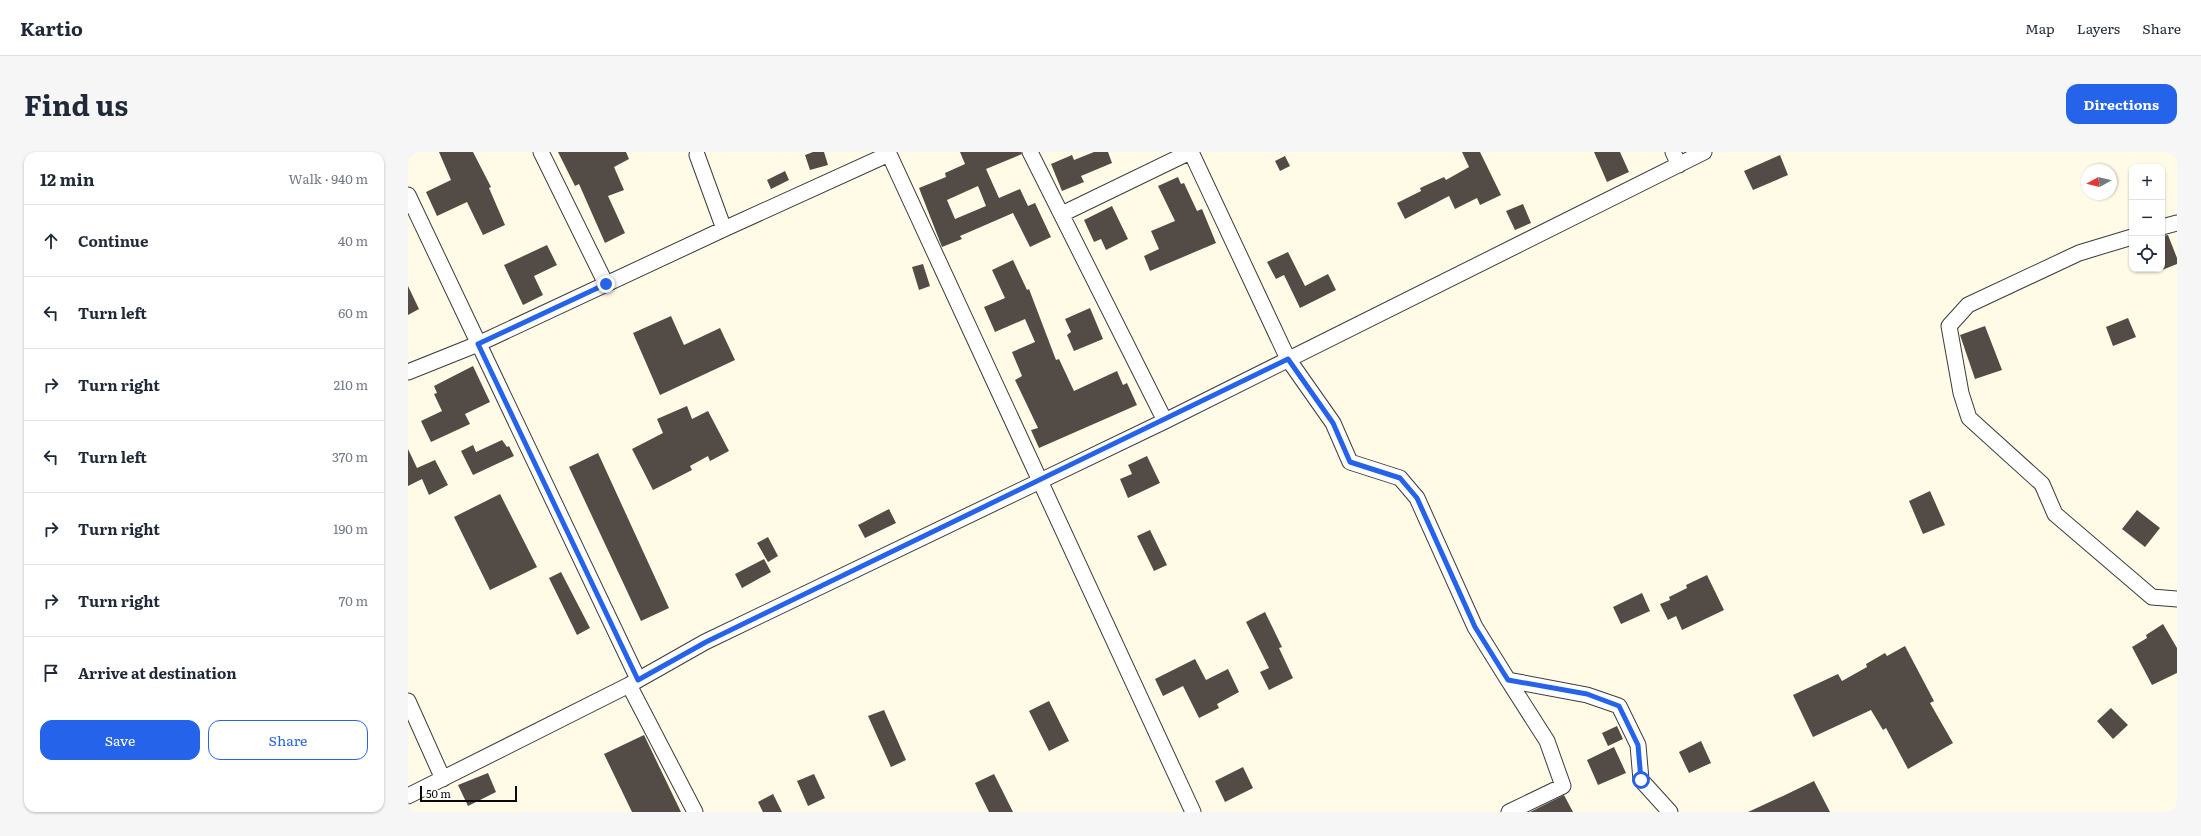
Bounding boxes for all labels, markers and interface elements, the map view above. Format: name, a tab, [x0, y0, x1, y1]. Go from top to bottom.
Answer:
text: Kartio	[20, 14, 83, 42]
text: Map	[2025, 18, 2055, 38]
text: Layers	[2077, 18, 2120, 38]
text: Share	[2142, 18, 2181, 38]
text: Find us	[24, 83, 128, 125]
button: Directions	[2066, 84, 2177, 124]
north arrow	[2081, 164, 2117, 200]
map controls	[2129, 164, 2165, 272]
button: +	[2129, 164, 2165, 200]
text: 12 min	[40, 166, 95, 191]
text: Walk · 940 m	[289, 169, 368, 188]
button: −	[2129, 200, 2165, 236]
text: Continue	[78, 229, 148, 252]
icon: ahead	[40, 230, 62, 252]
text: 40 m	[338, 231, 368, 250]
button: locate	[2129, 236, 2165, 272]
route end	[597, 275, 615, 293]
text: Turn left	[78, 301, 147, 324]
icon: left	[40, 302, 62, 324]
text: 60 m	[338, 303, 368, 322]
text: Turn right	[78, 373, 160, 396]
icon: right	[40, 374, 62, 396]
text: 210 m	[333, 375, 368, 394]
text: Turn left	[78, 445, 147, 468]
icon: left	[40, 446, 62, 468]
text: 370 m	[332, 447, 368, 466]
text: Turn right	[78, 517, 160, 540]
icon: right	[40, 518, 62, 540]
text: 190 m	[333, 519, 368, 538]
text: Turn right	[78, 589, 160, 612]
icon: right	[40, 590, 62, 612]
text: 70 m	[339, 591, 368, 610]
text: Arrive at destination	[78, 661, 237, 684]
icon: arrive	[40, 662, 62, 684]
button: Save	[40, 720, 200, 760]
button: Share	[208, 720, 368, 760]
route start	[1632, 771, 1650, 789]
scale bar	[420, 784, 517, 803]
text: 50 m	[426, 785, 451, 801]

